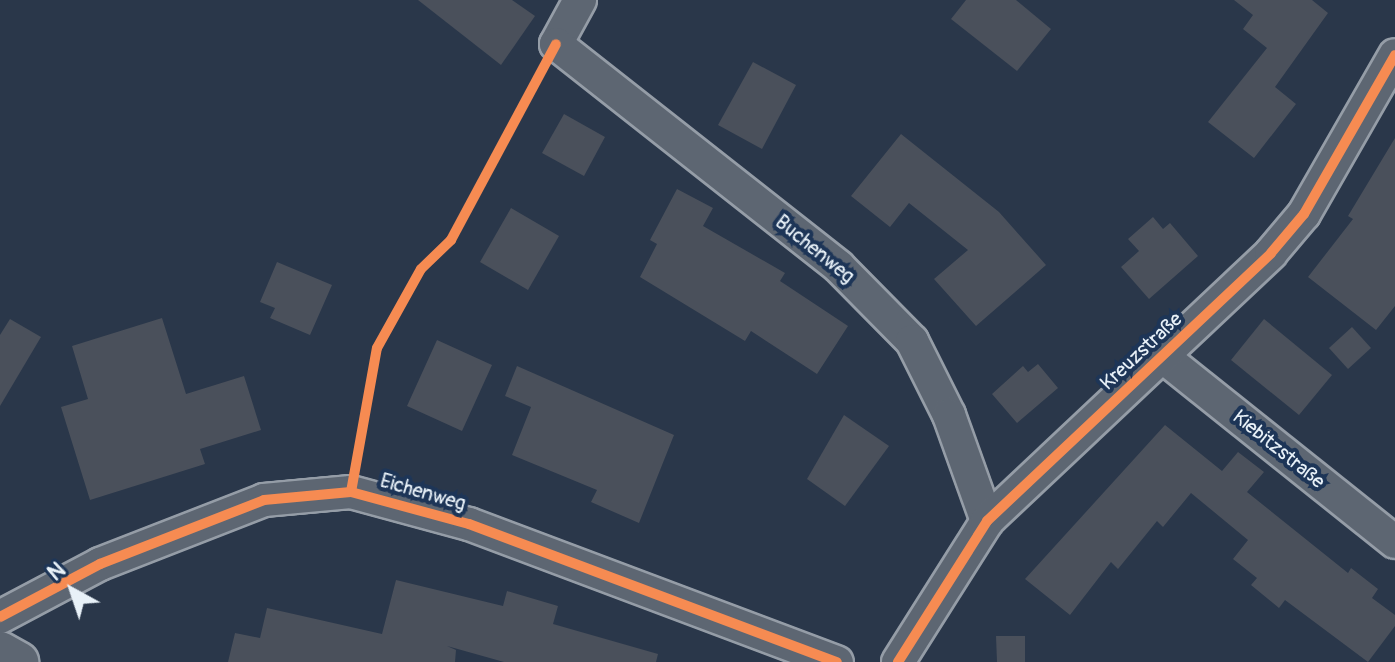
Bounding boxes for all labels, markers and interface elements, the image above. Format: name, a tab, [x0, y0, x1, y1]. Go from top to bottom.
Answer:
street label: Buchenweg	[770, 210, 860, 288]
street label: Kreuzstraße	[1095, 307, 1187, 395]
street label: Kiebitzstraße	[1228, 405, 1330, 493]
street label: Eichenweg	[378, 468, 468, 516]
north arrow	[32, 550, 112, 630]
text: N	[42, 556, 71, 587]

